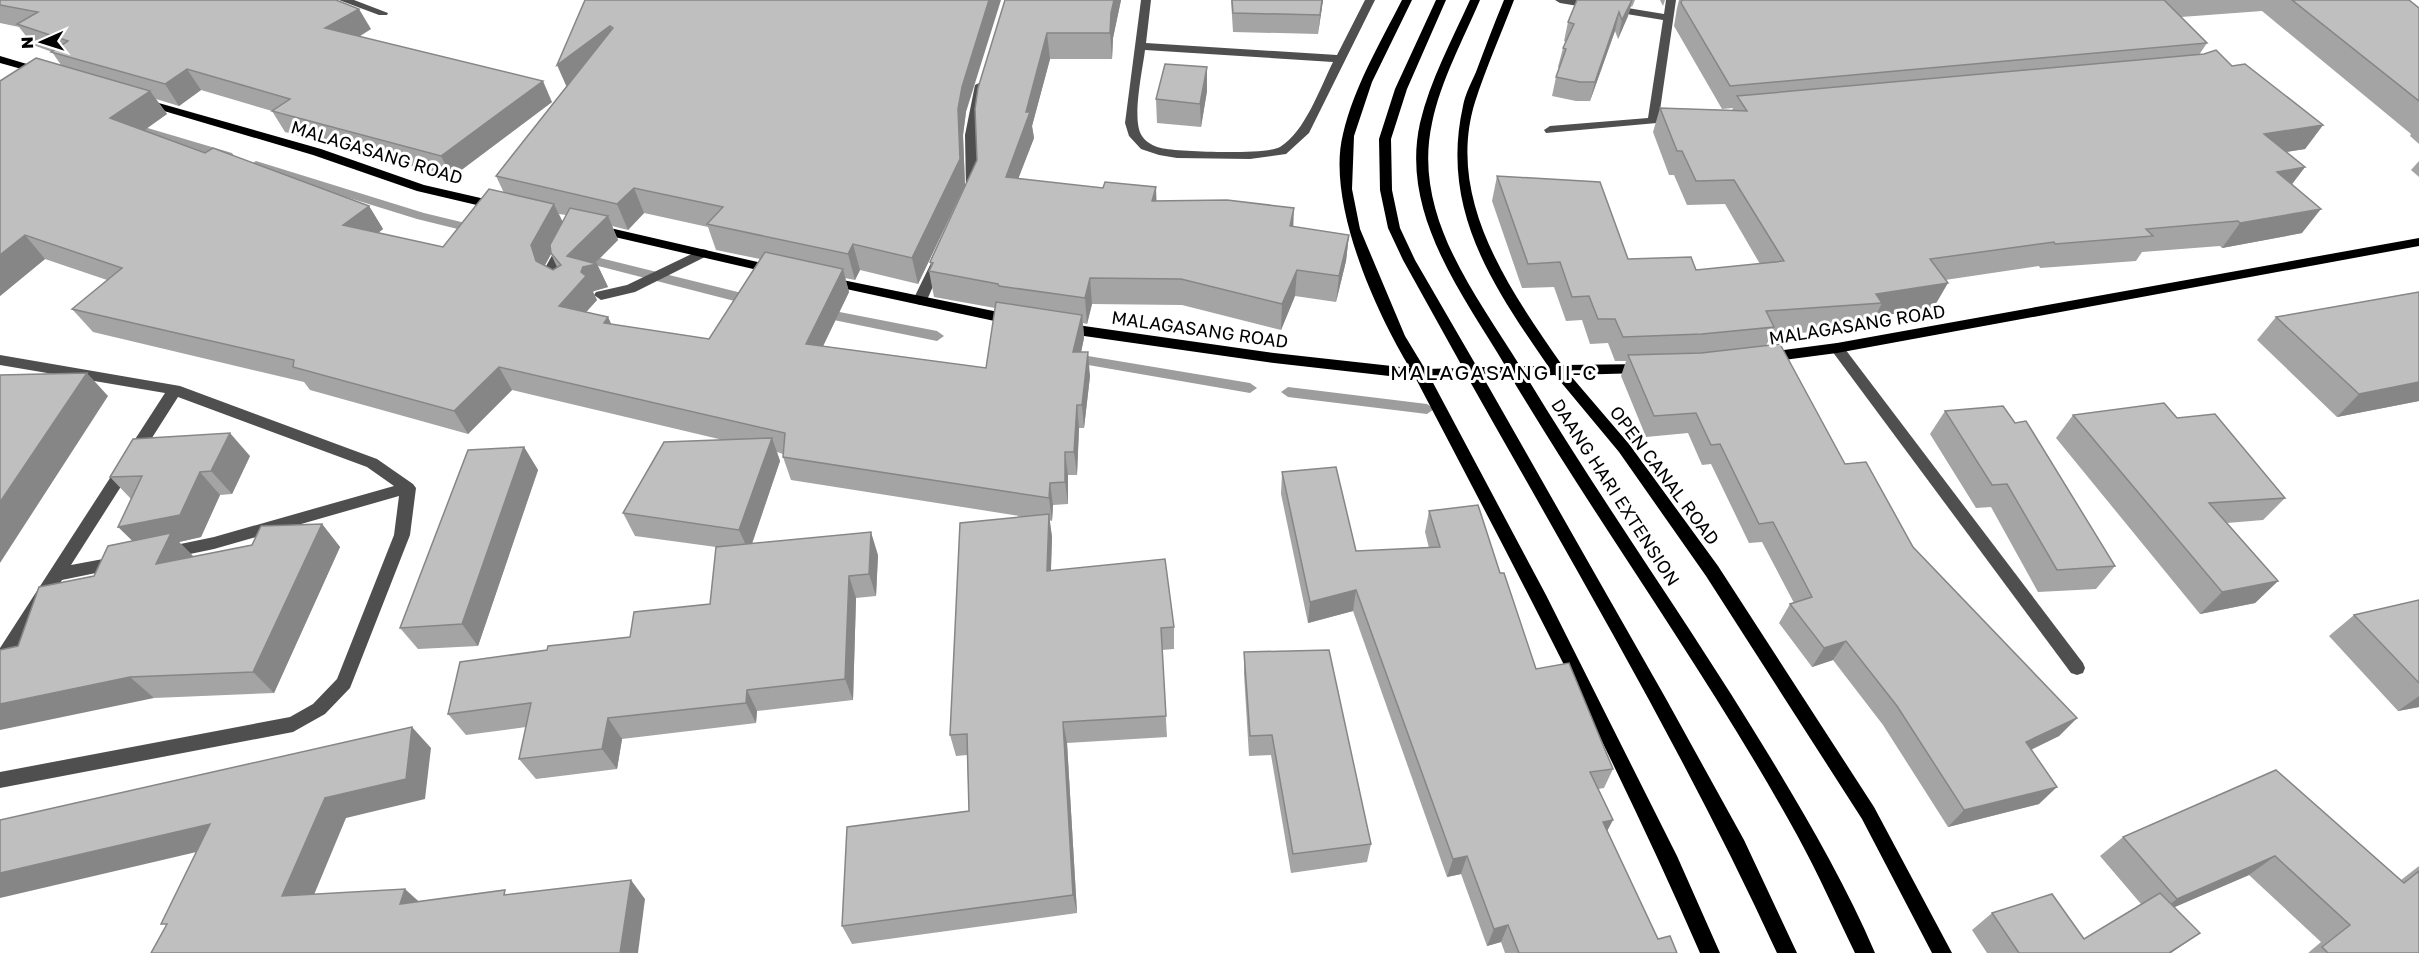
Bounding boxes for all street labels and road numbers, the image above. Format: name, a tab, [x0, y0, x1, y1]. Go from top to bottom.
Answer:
street label: MALAGASANG ROAD	[288, 115, 466, 189]
street label: MALAGASANG ROAD	[1767, 299, 1947, 349]
street label: MALAGASANG ROAD	[1110, 306, 1290, 352]
street label: DAANG HARI EXTENSION	[1547, 394, 1685, 590]
street label: OPEN CANAL ROAD	[1605, 401, 1725, 549]

